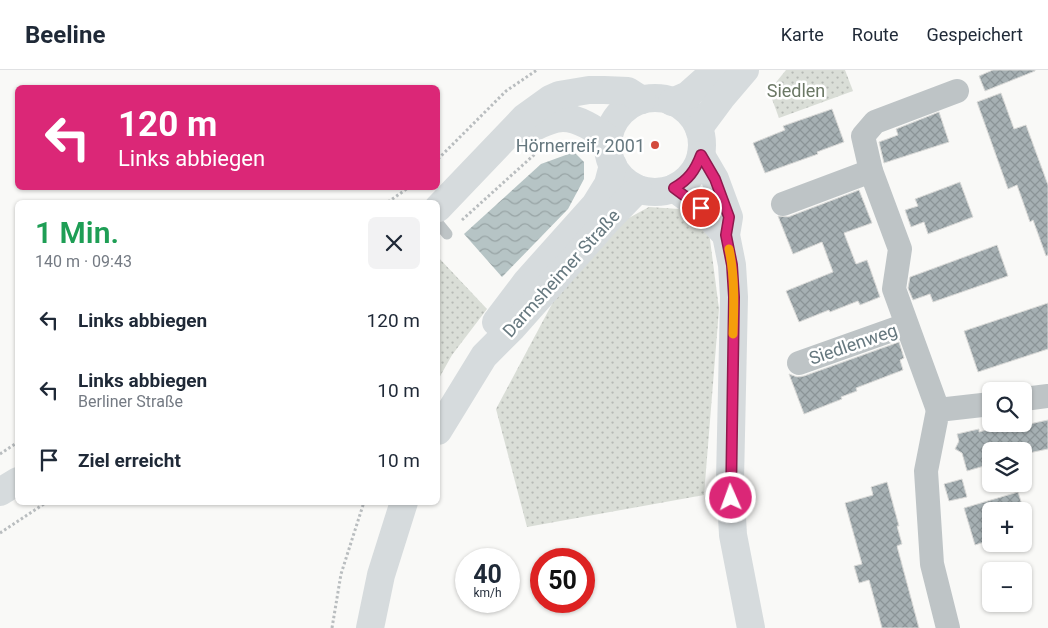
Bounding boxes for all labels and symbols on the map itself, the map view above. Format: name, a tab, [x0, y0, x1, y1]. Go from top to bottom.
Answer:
park label: Siedlen	[767, 80, 825, 101]
place label: Hörnerreif, 2001	[516, 135, 645, 156]
marker: Hörnerreif, 2001	[649, 139, 661, 151]
pin	[680, 187, 722, 229]
street label: Darmsheimer Straße	[498, 205, 624, 341]
street label: Siedlenweg	[806, 319, 900, 369]
position arrow	[704, 471, 756, 523]
speed limit sign: 50	[530, 548, 595, 613]

